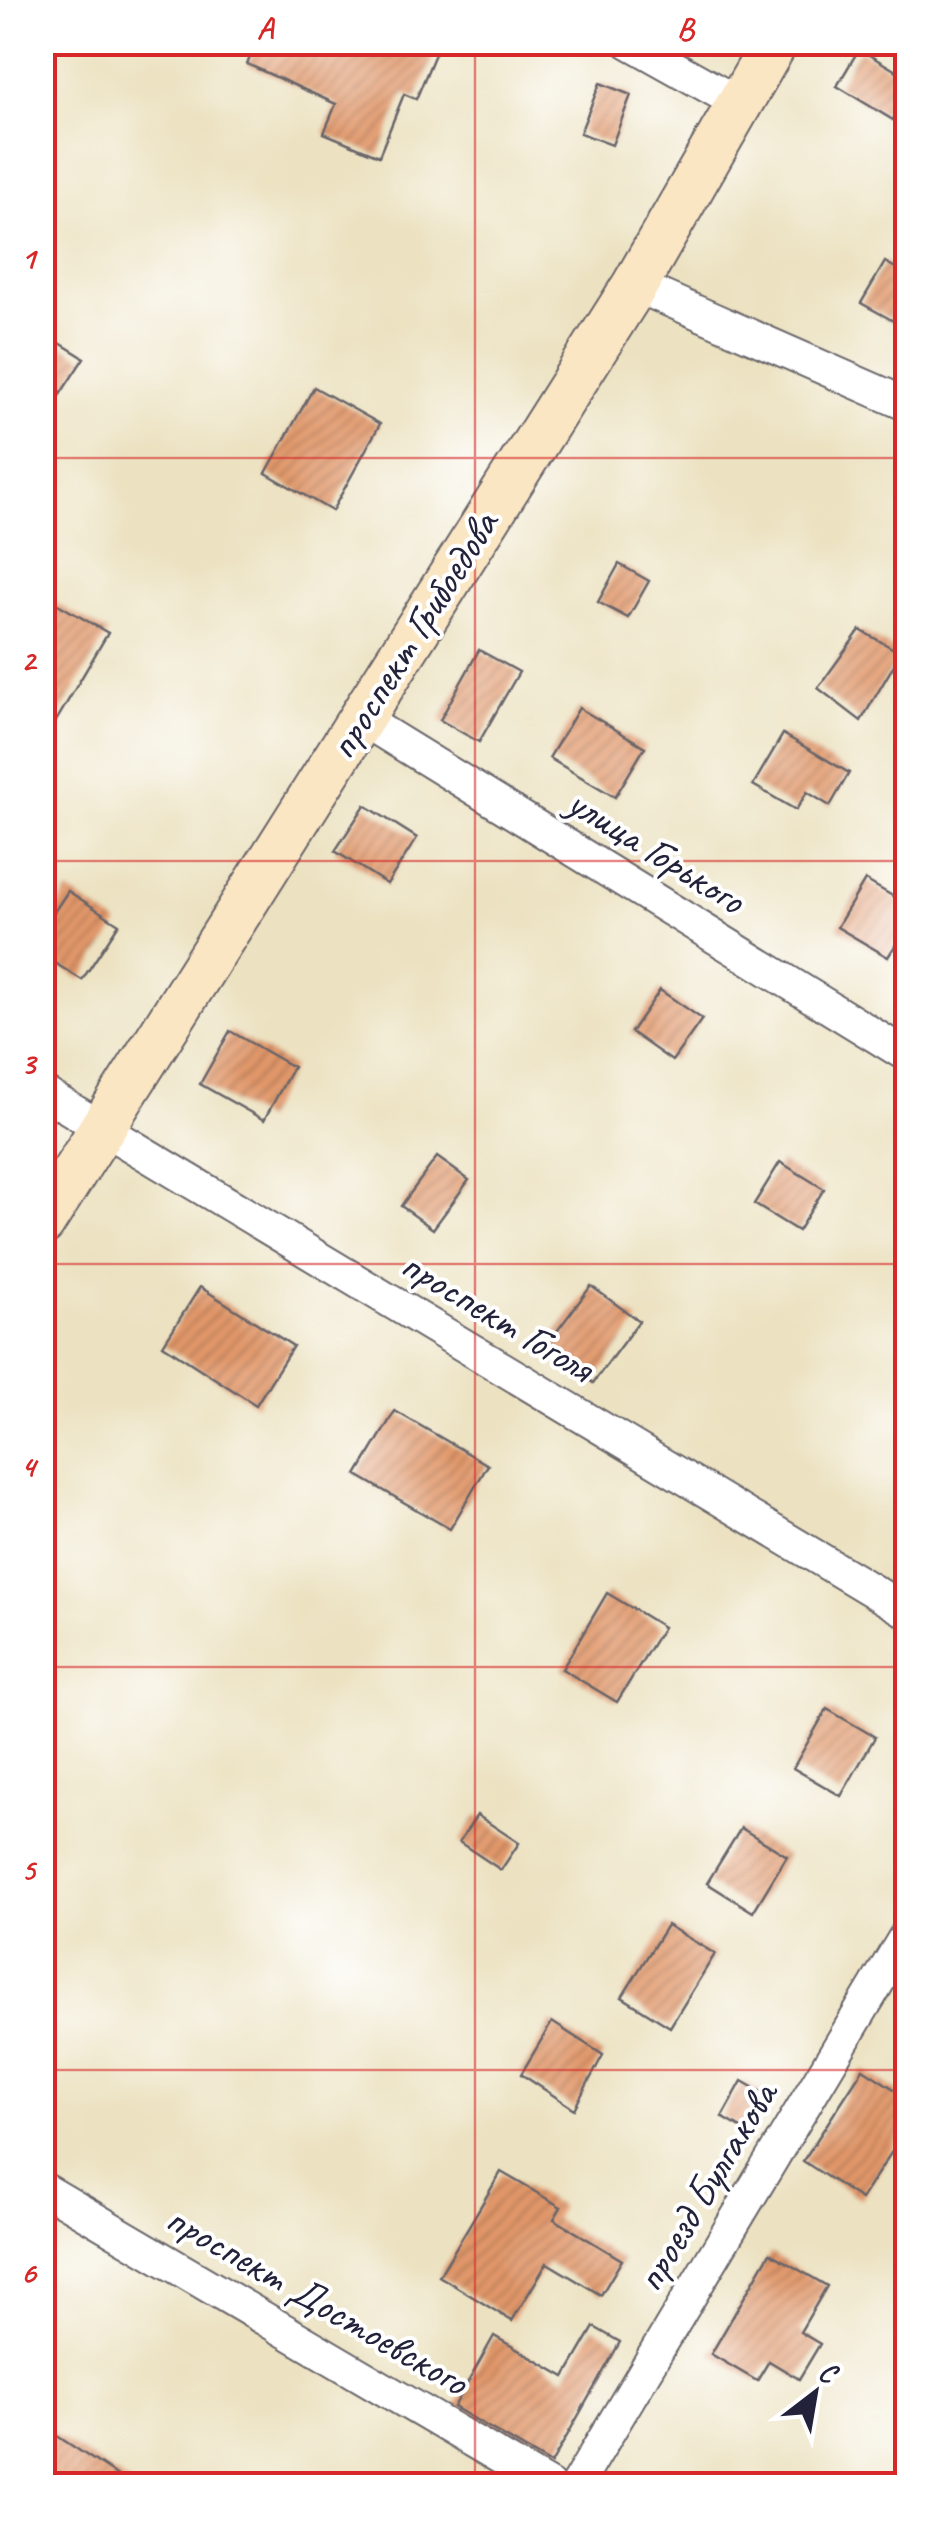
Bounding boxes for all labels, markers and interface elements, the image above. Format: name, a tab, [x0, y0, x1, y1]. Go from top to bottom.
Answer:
text: A	[257, 8, 276, 49]
text: B	[677, 8, 696, 49]
text: 1	[21, 237, 39, 278]
street label: проспект Грибоедова	[316, 499, 512, 769]
text: 2	[21, 640, 38, 681]
street label: улица Горького	[555, 774, 756, 927]
text: 3	[21, 1043, 38, 1084]
street label: проспект Гоголя	[391, 1238, 605, 1396]
text: 4	[21, 1446, 39, 1487]
text: 5	[21, 1849, 38, 1890]
street label: проезд Булгакова	[623, 2070, 791, 2301]
street label: проспект Достоевского	[157, 2192, 479, 2409]
text: 6	[20, 2252, 37, 2293]
north arrow	[765, 2343, 865, 2443]
text: С	[813, 2353, 845, 2392]

